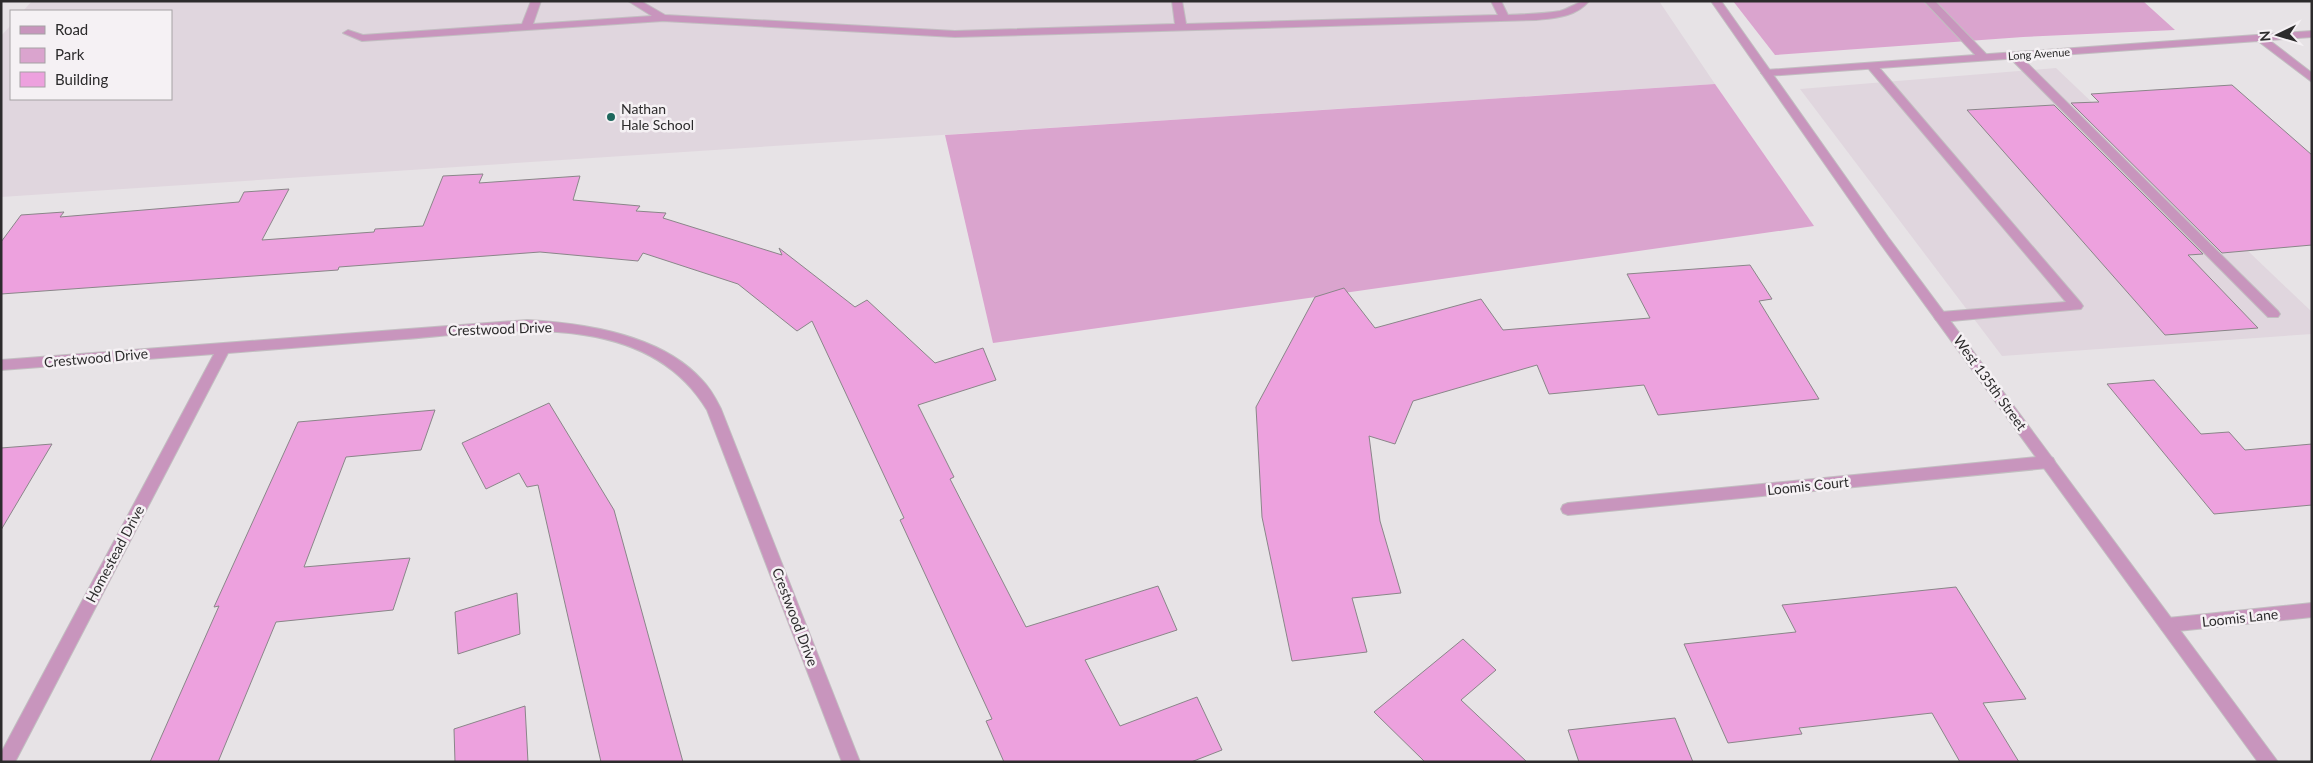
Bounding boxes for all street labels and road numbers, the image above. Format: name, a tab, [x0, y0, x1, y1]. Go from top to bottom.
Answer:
street label: Long Avenue	[2007, 45, 2071, 62]
street label: Crestwood Drive	[448, 318, 552, 339]
street label: West 135th Street	[1950, 332, 2031, 434]
street label: Crestwood Drive	[43, 344, 149, 371]
street label: Loomis Court	[1766, 473, 1850, 498]
street label: Homestead Drive	[82, 502, 147, 605]
street label: Crestwood Drive	[769, 565, 822, 668]
street label: Loomis Lane	[2201, 605, 2279, 630]

